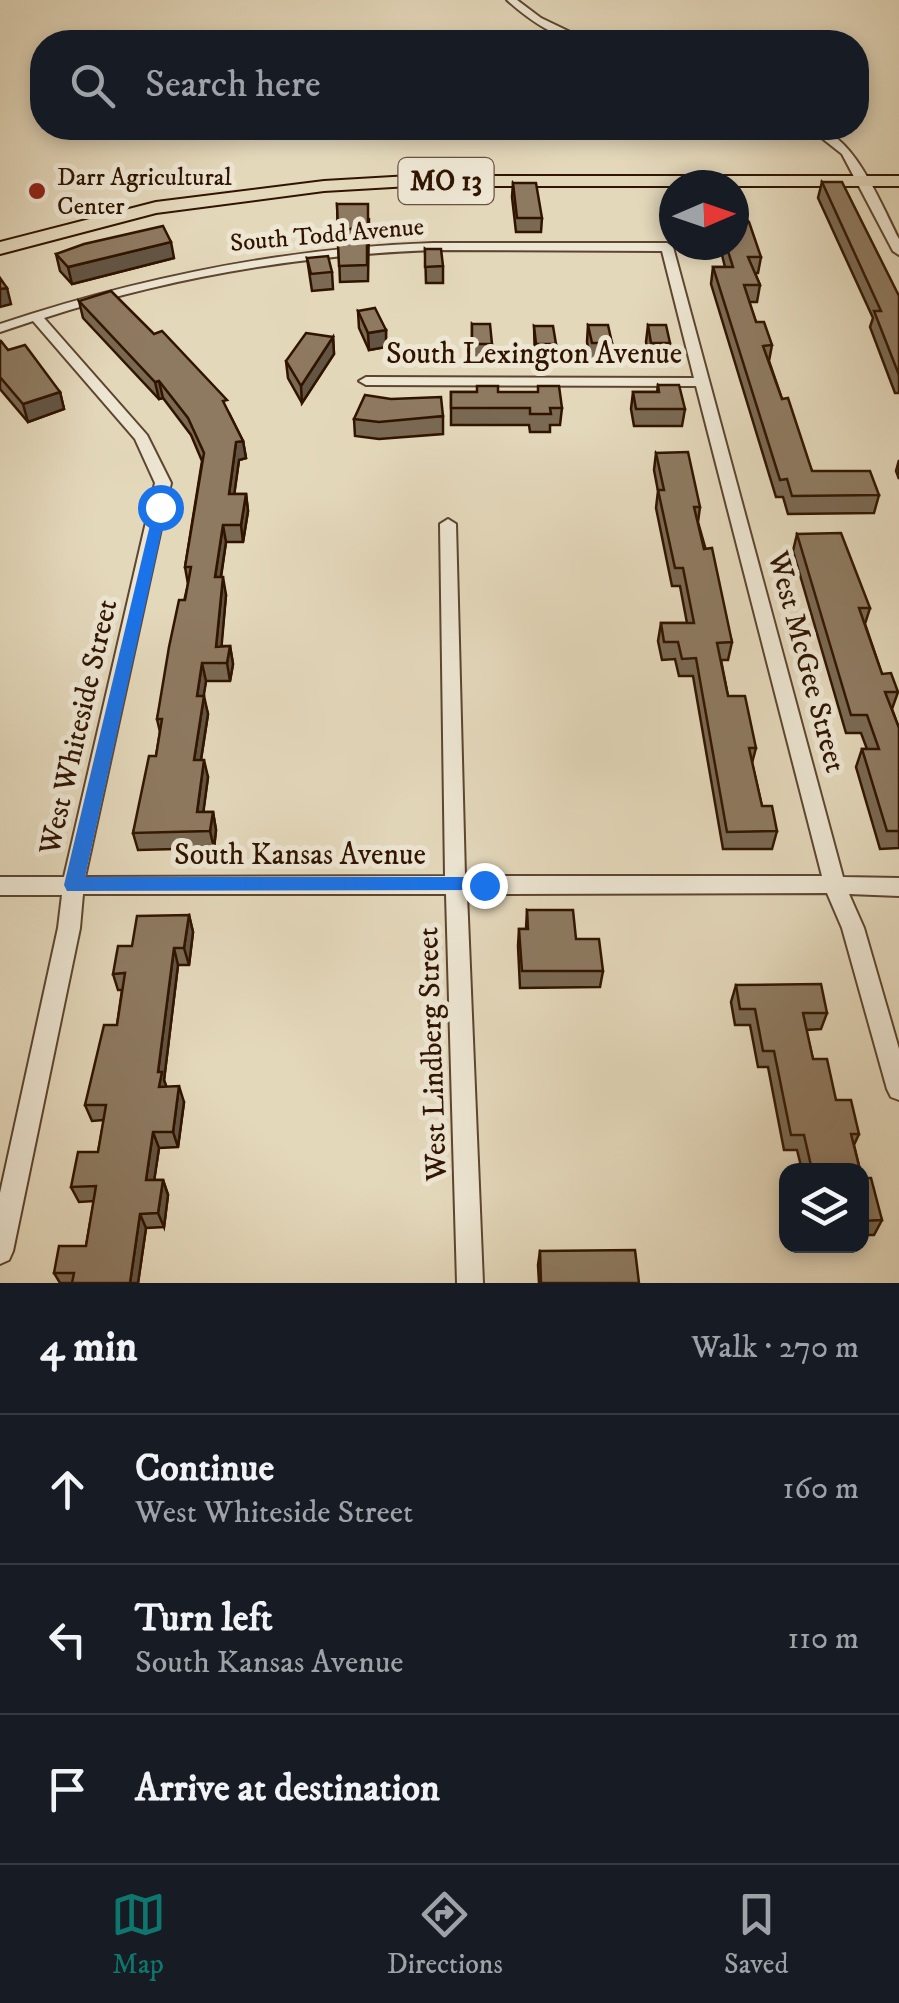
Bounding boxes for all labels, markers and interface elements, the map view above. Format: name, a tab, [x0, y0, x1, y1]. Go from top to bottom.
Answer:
search box	[30, 30, 869, 140]
icon: search	[65, 58, 120, 113]
text: Search here	[145, 61, 321, 109]
road number: MO 13	[398, 158, 494, 204]
place label: Darr Agricultural Center	[57, 162, 232, 222]
north arrow	[659, 170, 749, 260]
marker: Darr Agricultural Center	[26, 180, 48, 202]
street label: South Todd Avenue	[229, 211, 425, 259]
street label: South Lexington Avenue	[386, 336, 682, 373]
route start	[138, 485, 184, 531]
street label: West McGee Street	[758, 546, 853, 777]
street label: West Whiteside Street	[31, 596, 126, 859]
street label: South Kansas Avenue	[174, 837, 426, 874]
route end	[462, 863, 508, 909]
street label: West Lindberg Street	[410, 926, 456, 1183]
map controls	[779, 1163, 869, 1253]
button: layers	[779, 1163, 869, 1253]
text: 4 min	[40, 1322, 138, 1374]
text: Walk · 270 m	[691, 1328, 859, 1368]
text: Continue	[135, 1445, 274, 1493]
icon: ahead	[40, 1462, 95, 1517]
text: 160 m	[783, 1469, 859, 1509]
text: West Whiteside Street	[135, 1493, 413, 1533]
text: Turn left	[135, 1595, 273, 1643]
icon: left	[40, 1612, 95, 1667]
text: 110 m	[787, 1619, 859, 1659]
text: South Kansas Avenue	[135, 1643, 404, 1683]
icon: arrive	[40, 1762, 95, 1817]
text: Arrive at destination	[135, 1765, 440, 1813]
tab: Map	[111, 1887, 166, 1982]
tab: Directions	[387, 1887, 503, 1982]
tab: Saved	[724, 1887, 788, 1982]

